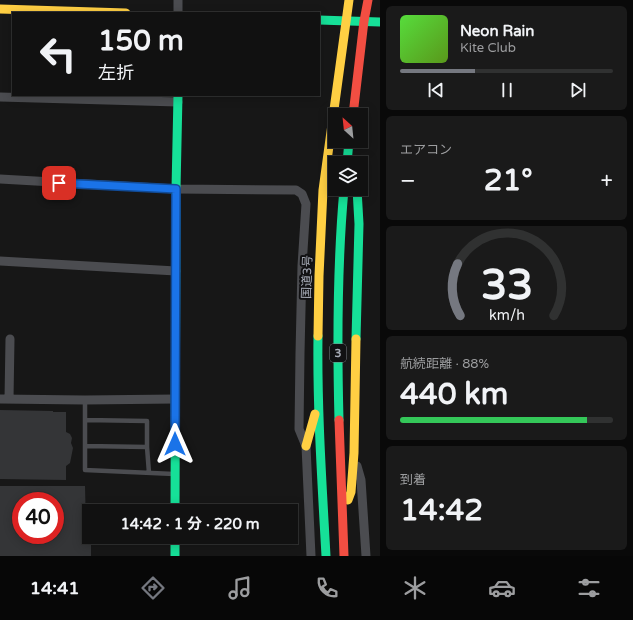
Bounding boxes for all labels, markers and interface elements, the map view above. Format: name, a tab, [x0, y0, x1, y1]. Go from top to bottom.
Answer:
text: Neon Rain	[460, 22, 534, 40]
text: 150 m	[98, 24, 184, 58]
icon: left	[32, 28, 84, 80]
text: Kite Club	[460, 40, 516, 56]
text: 左折	[98, 62, 134, 84]
icon: previous	[425, 79, 447, 101]
icon: pause	[496, 79, 518, 101]
icon: next	[567, 79, 589, 101]
north arrow	[328, 108, 368, 148]
map controls	[328, 108, 368, 196]
text: エアコン	[400, 142, 452, 158]
button: layers	[328, 156, 368, 196]
text: 21°	[484, 162, 533, 199]
pin	[42, 166, 76, 200]
text: −	[400, 168, 416, 194]
text: +	[601, 168, 613, 194]
icon: arrive	[48, 172, 70, 194]
street label: 国道3号	[299, 255, 315, 299]
text: 33	[480, 261, 533, 311]
text: km/h	[489, 307, 524, 324]
road number: 3	[330, 344, 346, 362]
text: 航続距離 · 88%	[400, 356, 489, 372]
text: 440 km	[400, 376, 508, 413]
position arrow	[154, 423, 196, 465]
text: 到着	[400, 472, 426, 488]
speed limit sign: 40	[12, 492, 64, 544]
text: 14:42	[400, 492, 483, 529]
text: 14:42 · 1 分 · 220 m	[120, 515, 260, 533]
icon: directions	[139, 574, 167, 602]
icon: music	[226, 574, 254, 602]
icon: phone	[313, 574, 341, 602]
icon: climate	[401, 574, 429, 602]
icon: car	[488, 574, 516, 602]
icon: filters	[575, 574, 603, 602]
text: 14:41	[30, 577, 80, 599]

